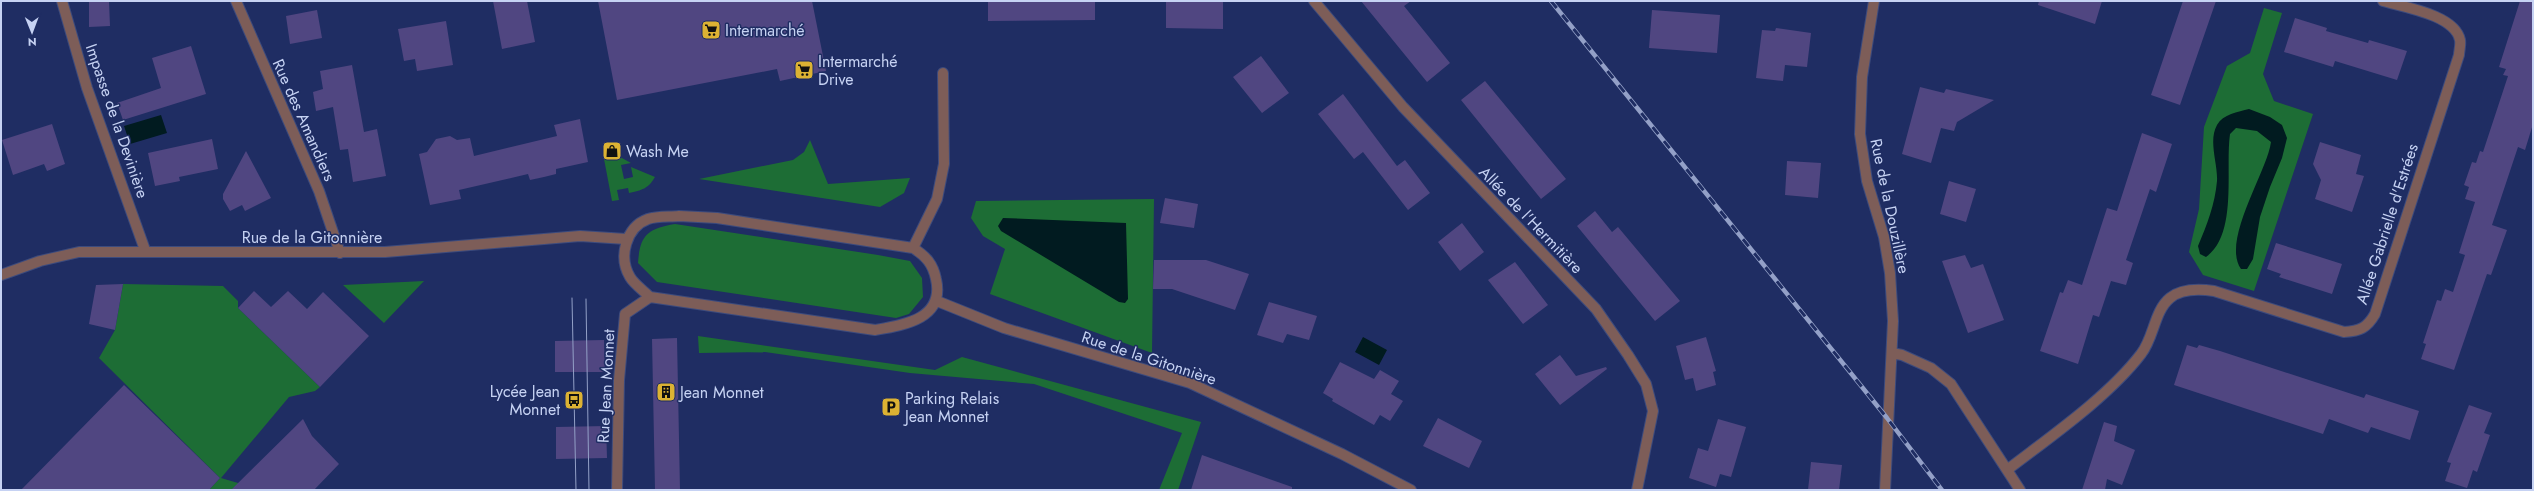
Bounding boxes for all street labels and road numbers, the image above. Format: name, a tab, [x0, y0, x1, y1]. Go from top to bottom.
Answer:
street label: Impasse de la Devinière	[80, 41, 154, 201]
street label: Rue des Amandiers	[267, 55, 341, 185]
street label: Rue de la Douzillère	[1864, 136, 1916, 276]
street label: Allée Gabrielle d'Estrées	[2350, 141, 2424, 307]
street label: Allée de l'Hermitière	[1474, 161, 1588, 279]
street label: Rue de la Gitonnière	[242, 226, 382, 249]
street label: Rue de la Gitonnière	[1079, 325, 1219, 391]
street label: Rue Jean Monnet	[592, 328, 620, 444]

